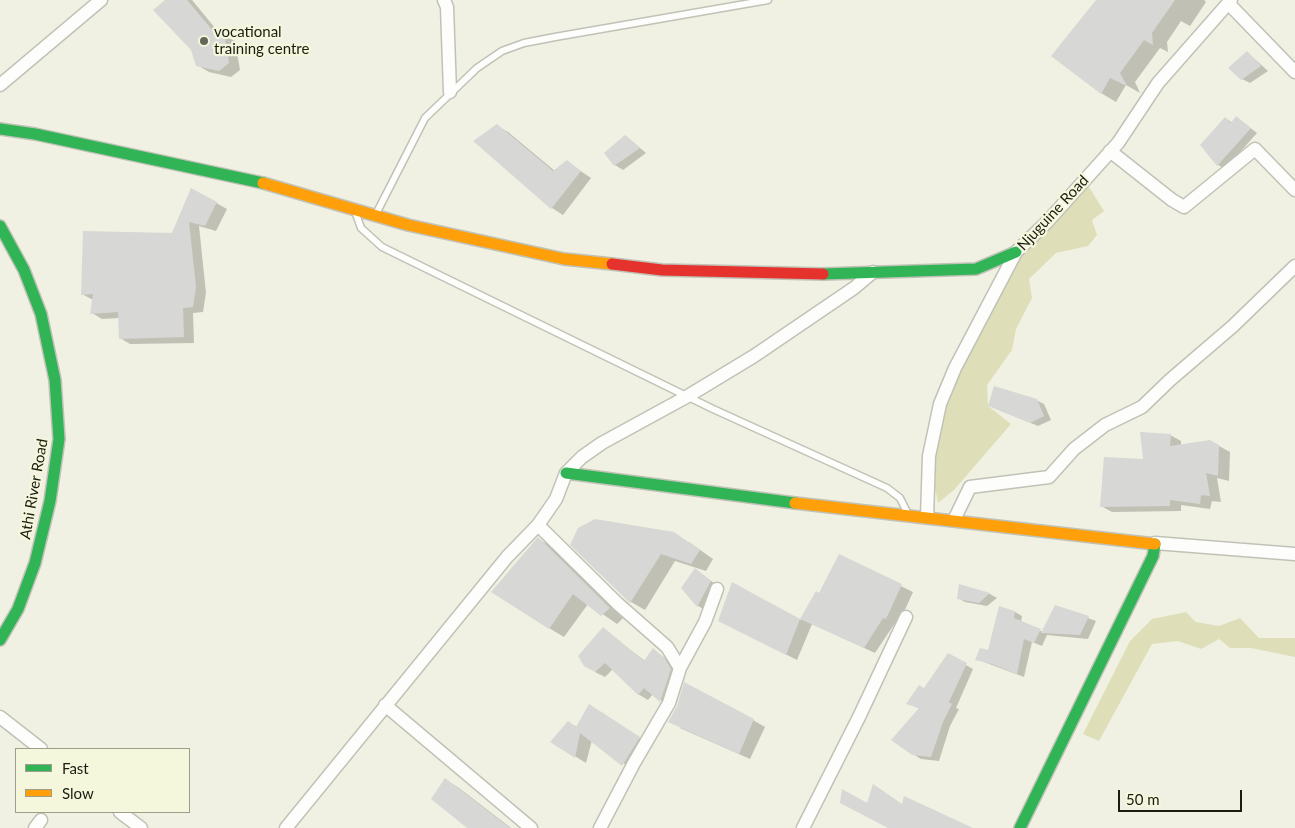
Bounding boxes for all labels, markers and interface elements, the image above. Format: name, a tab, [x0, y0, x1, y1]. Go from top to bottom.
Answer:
place label: vocational training centre	[214, 23, 309, 58]
marker: vocational training centre	[198, 35, 210, 47]
street label: Njuguine Road	[1014, 172, 1092, 254]
street label: Athi River Road	[16, 437, 52, 541]
legend	[15, 748, 190, 813]
text: Fast	[62, 759, 89, 777]
scale bar	[1120, 780, 1244, 812]
text: Slow	[62, 784, 94, 802]
text: 50 m	[1126, 790, 1160, 808]

